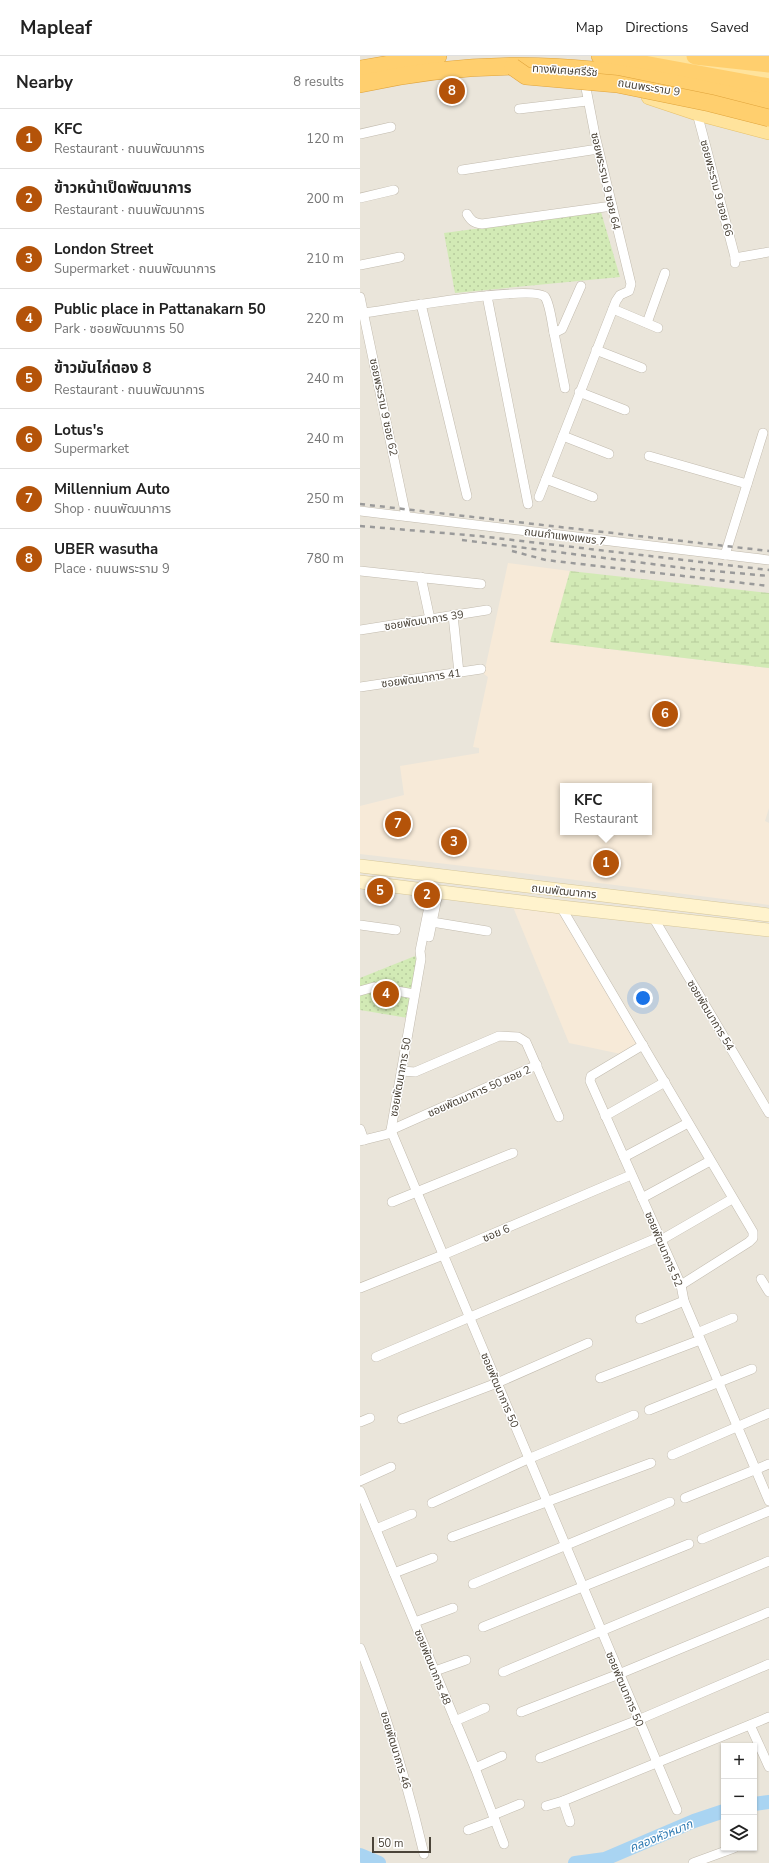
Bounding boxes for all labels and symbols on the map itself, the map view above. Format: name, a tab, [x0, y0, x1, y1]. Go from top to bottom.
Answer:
street label: ทางพิเศษศรีรัช	[532, 61, 598, 80]
street label: ถนนพระราม 9	[617, 75, 681, 100]
pin: 8	[439, 76, 465, 106]
street label: ซอยพระราม 9 ซอย 64	[587, 131, 624, 232]
street label: ซอยพระราม 9 ซอย 66	[696, 138, 737, 239]
street label: ซอยพระราม 9 ซอย 62	[366, 357, 401, 457]
street label: ถนนกำแพงเพชร 7	[523, 524, 607, 549]
street label: ซอยพัฒนาการ 39	[383, 607, 465, 634]
street label: ซอยพัฒนาการ 41	[380, 665, 462, 692]
pin: 6	[652, 699, 678, 729]
pin: 7	[385, 809, 411, 839]
pin: 3	[441, 827, 467, 857]
pin: 1	[593, 848, 619, 878]
pin: 5	[367, 876, 393, 906]
pin: 2	[414, 880, 440, 910]
street label: ถนนพัฒนาการ	[531, 881, 597, 902]
street label: ซอยพัฒนาการ 54	[683, 977, 738, 1054]
pin: 4	[373, 979, 399, 1009]
your location	[633, 988, 653, 1008]
street label: ซอยพัฒนาการ 50	[386, 1036, 415, 1118]
street label: ซอยพัฒนาการ 50 ซอย 2	[425, 1062, 533, 1121]
street label: ซอยพัฒนาการ 52	[641, 1209, 686, 1289]
street label: ซอย 6	[480, 1221, 513, 1246]
street label: ซอยพัฒนาการ 50	[477, 1350, 522, 1430]
street label: ซอยพัฒนาการ 48	[411, 1627, 455, 1708]
street label: ซอยพัฒนาการ 50	[602, 1649, 647, 1729]
street label: ซอยพัฒนาการ 46	[377, 1710, 415, 1791]
water label: คลองหัวหมาก	[627, 1816, 696, 1856]
scale bar	[372, 1835, 431, 1854]

